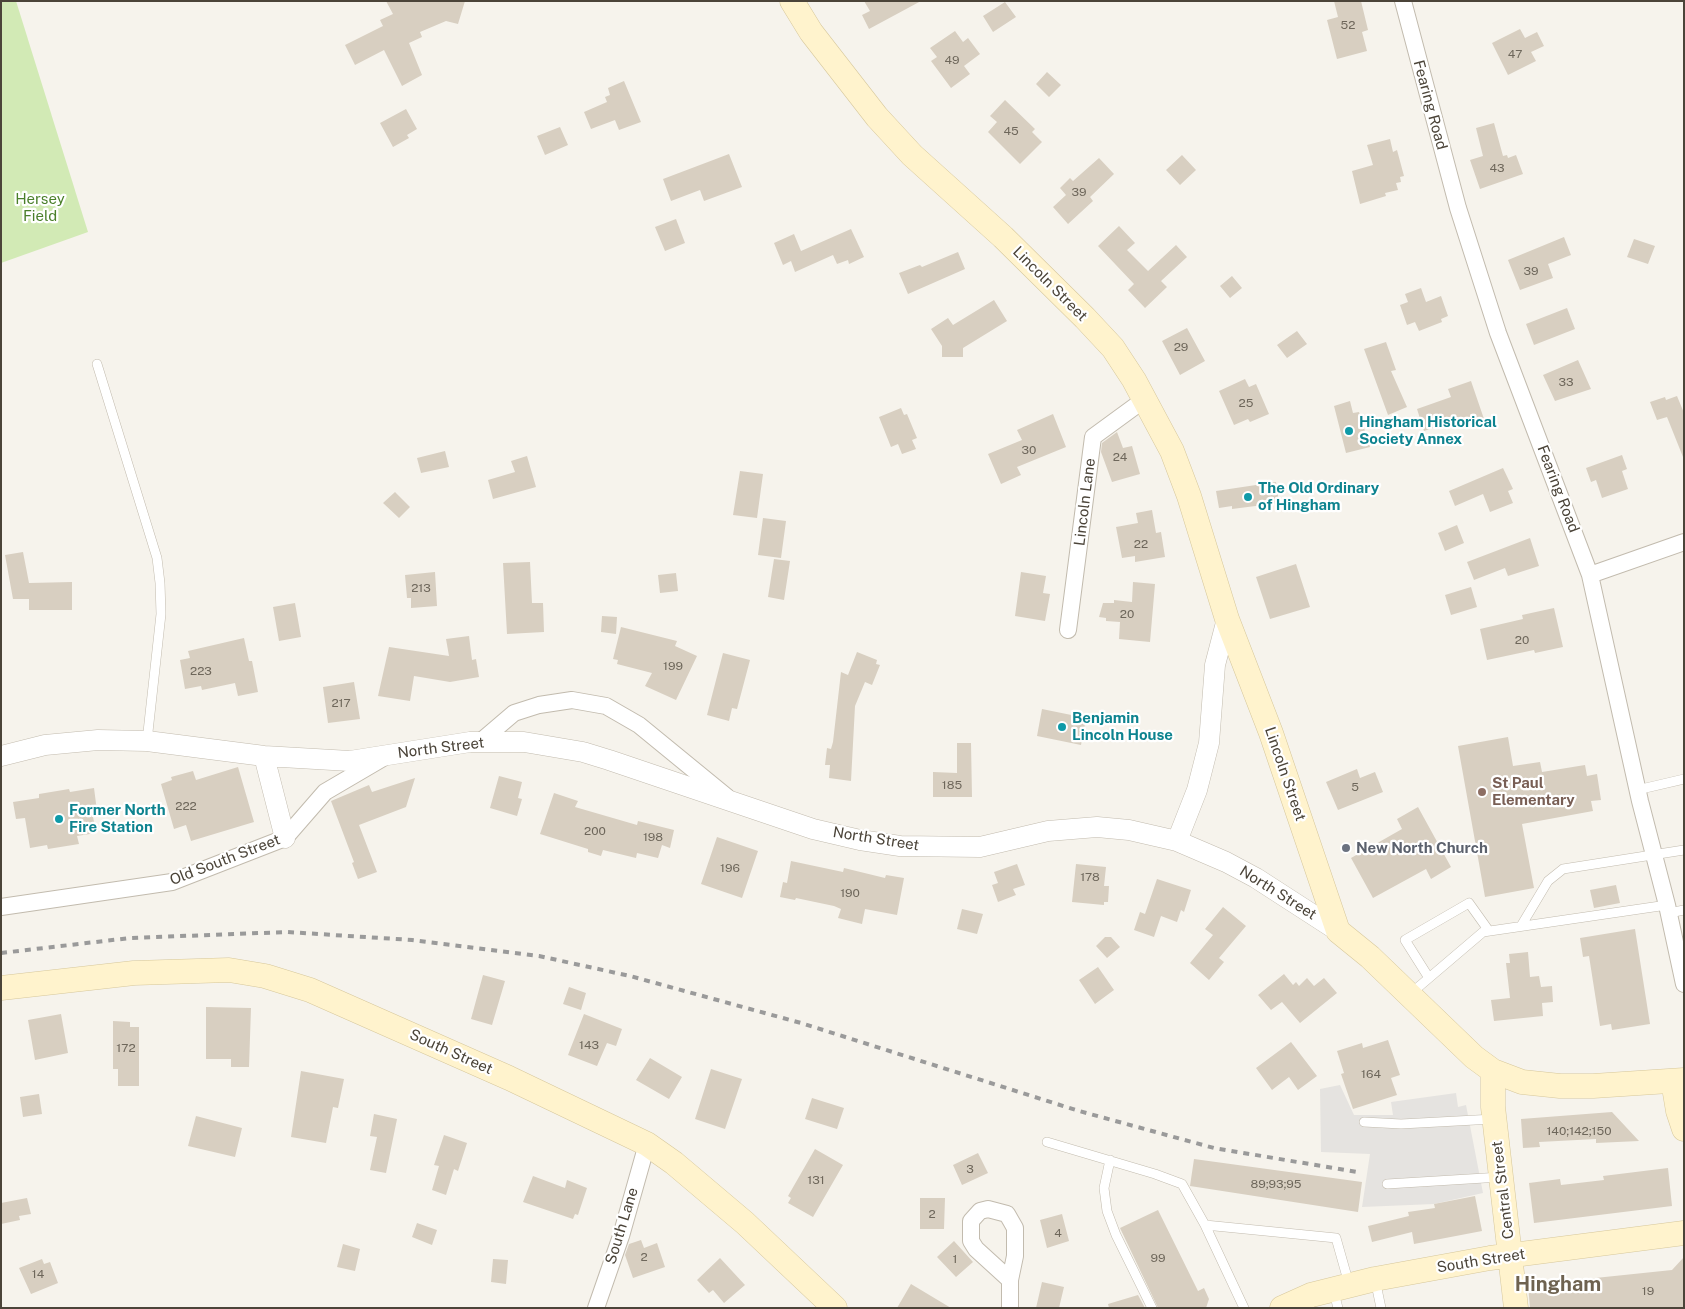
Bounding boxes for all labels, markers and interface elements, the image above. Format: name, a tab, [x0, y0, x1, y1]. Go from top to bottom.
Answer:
house number: 52	[1341, 18, 1355, 32]
house number: 47	[1508, 47, 1522, 61]
house number: 49	[944, 53, 960, 67]
street label: Fearing Road	[1409, 58, 1451, 152]
house number: 45	[1003, 124, 1019, 138]
house number: 43	[1489, 161, 1505, 175]
house number: 39	[1072, 185, 1086, 199]
park label: Hersey Field	[15, 190, 65, 225]
street label: Lincoln Street	[1009, 243, 1091, 325]
house number: 39	[1524, 264, 1538, 278]
house number: 29	[1174, 340, 1188, 354]
house number: 33	[1558, 375, 1574, 389]
house number: 25	[1239, 396, 1253, 410]
place label: Hingham Historical Society Annex	[1359, 413, 1497, 448]
marker: Hingham Historical Society Annex	[1343, 425, 1355, 437]
house number: 30	[1022, 443, 1036, 457]
street label: Fearing Road	[1533, 443, 1583, 535]
house number: 24	[1113, 450, 1127, 464]
street label: Lincoln Lane	[1071, 457, 1099, 547]
place label: The Old Ordinary of Hingham	[1258, 479, 1379, 514]
marker: The Old Ordinary of Hingham	[1242, 491, 1254, 503]
house number: 22	[1134, 537, 1148, 551]
house number: 213	[411, 581, 431, 595]
house number: 20	[1120, 607, 1134, 621]
house number: 20	[1515, 633, 1529, 647]
house number: 199	[663, 659, 683, 673]
house number: 223	[190, 664, 212, 678]
house number: 217	[331, 696, 351, 710]
place label: Benjamin Lincoln House	[1072, 709, 1173, 744]
marker: Benjamin Lincoln House	[1056, 721, 1068, 733]
street label: Lincoln Street	[1260, 725, 1310, 823]
street label: North Street	[397, 734, 485, 762]
place label: St Paul Elementary	[1492, 774, 1575, 809]
house number: 185	[942, 778, 962, 792]
house number: 5	[1351, 780, 1359, 794]
marker: St Paul Elementary	[1476, 786, 1488, 798]
house number: 222	[175, 799, 197, 813]
place label: Former North Fire Station	[69, 801, 166, 836]
marker: Former North Fire Station	[53, 813, 65, 825]
street label: North Street	[831, 823, 921, 855]
house number: 200	[584, 824, 606, 838]
house number: 198	[643, 830, 663, 844]
street label: Old South Street	[167, 831, 283, 889]
place label: New North Church	[1356, 839, 1488, 857]
marker: New North Church	[1340, 842, 1352, 854]
house number: 196	[720, 861, 740, 875]
street label: North Street	[1236, 862, 1320, 924]
house number: 178	[1080, 870, 1100, 884]
house number: 190	[840, 886, 860, 900]
street label: South Street	[407, 1026, 495, 1078]
house number: 143	[579, 1038, 599, 1052]
house number: 172	[116, 1041, 136, 1055]
house number: 164	[1361, 1067, 1381, 1081]
house number: 140;142;150	[1546, 1124, 1612, 1138]
street label: Central Street	[1488, 1140, 1518, 1240]
house number: 3	[966, 1162, 974, 1176]
house number: 131	[807, 1173, 825, 1187]
house number: 89;93;95	[1250, 1177, 1302, 1191]
street label: South Lane	[602, 1185, 642, 1267]
house number: 2	[928, 1207, 936, 1221]
house number: 4	[1054, 1226, 1062, 1240]
street label: South Street	[1436, 1245, 1526, 1277]
house number: 2	[640, 1250, 648, 1264]
house number: 99	[1151, 1251, 1165, 1265]
house number: 1	[953, 1252, 957, 1266]
house number: 14	[32, 1267, 44, 1281]
district label: Hingham	[1515, 1273, 1601, 1297]
house number: 19	[1642, 1284, 1654, 1298]

